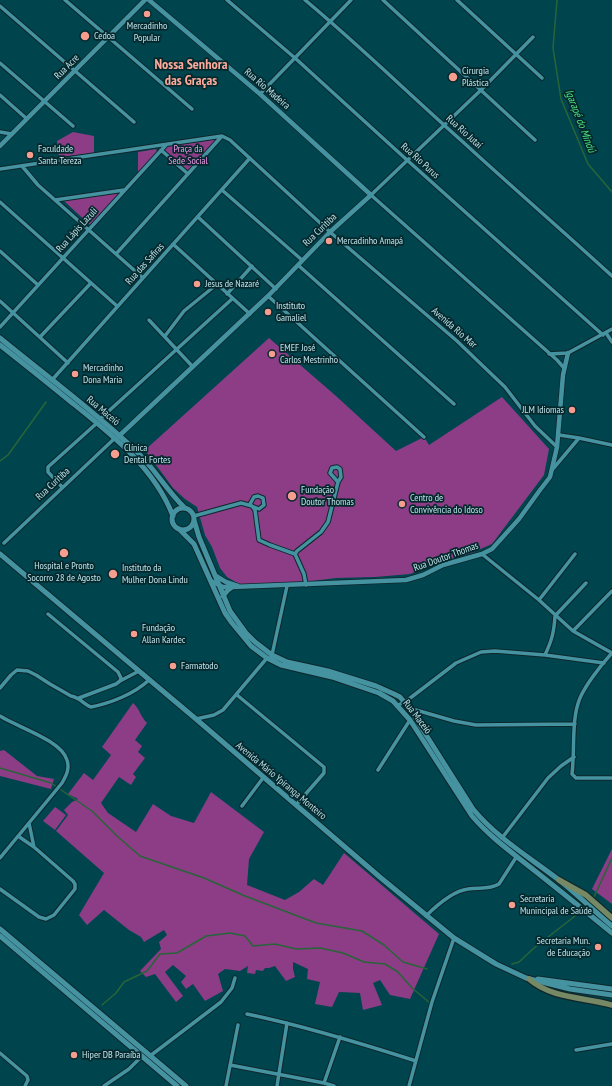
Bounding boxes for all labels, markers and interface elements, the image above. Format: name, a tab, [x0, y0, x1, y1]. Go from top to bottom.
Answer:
marker: Mercadinho Popular	[142, 9, 152, 19]
place label: Mercadinho Popular	[127, 20, 167, 44]
marker: Cedoa	[79, 30, 91, 42]
place label: Cedoa	[94, 30, 115, 42]
street label: Rua Acre	[52, 52, 82, 82]
district label: Nossa Senhora das Graças	[154, 57, 228, 90]
place label: Cirurgia Plástica	[462, 65, 489, 88]
street label: Rua Rio Madeira	[242, 66, 292, 112]
marker: Cirurgia Plástica	[447, 71, 459, 83]
water label: Igarapé do Mindú	[562, 88, 598, 154]
street label: Rua Rio Jutaí	[444, 113, 484, 151]
street label: Rua Rio Purus	[398, 141, 442, 181]
place label: Faculdade Santa Tereza	[38, 143, 81, 166]
park label: Praça da Sede Social	[168, 143, 208, 166]
marker: Faculdade Santa Tereza	[25, 150, 35, 160]
street label: Rua Lápis Lazuli	[54, 205, 100, 255]
street label: Rua Curitiba	[301, 211, 339, 249]
place label: Mercadinho Amapá	[337, 235, 403, 247]
marker: Mercadinho Amapá	[324, 236, 334, 246]
street label: Rua das Safiras	[123, 241, 167, 287]
place label: Jesus de Nazaré	[205, 278, 259, 290]
marker: Jesus de Nazaré	[192, 279, 202, 289]
place label: Instituto Gamaliel	[276, 300, 306, 324]
street label: Avenida Rio Mar	[429, 305, 479, 351]
marker: Instituto Gamaliel	[263, 307, 273, 317]
place label: EMEF José Carlos Mestrinho	[280, 342, 338, 366]
marker: EMEF José Carlos Mestrinho	[267, 349, 277, 359]
place label: Mercadinho Dona Maria	[83, 362, 123, 386]
marker: Mercadinho Dona Maria	[70, 369, 80, 379]
street label: Rua Maceió	[84, 394, 122, 428]
place label: JLM Idiomas	[522, 404, 564, 416]
marker: JLM Idiomas	[567, 405, 577, 415]
place label: Clínica Dental Fortes	[124, 442, 171, 466]
marker: Clínica Dental Fortes	[109, 448, 121, 460]
street label: Rua Curitiba	[33, 465, 73, 503]
place label: Fundação Doutor Thomas	[301, 484, 354, 508]
marker: Fundação Doutor Thomas	[286, 490, 298, 502]
place label: Centro de Convivência do Idoso	[410, 492, 483, 516]
marker: Centro de Convivência do Idoso	[397, 499, 407, 509]
street label: Rua Doutor Thomas	[412, 540, 480, 574]
marker: Hospital e Pronto Socorro 28 de Agosto	[58, 547, 70, 559]
place label: Hospital e Pronto Socorro 28 de Agosto	[27, 560, 101, 584]
place label: Instituto da Mulher Dona Lindu	[122, 562, 188, 586]
marker: Instituto da Mulher Dona Lindu	[107, 568, 119, 580]
place label: Fundação Allan Kardec	[142, 622, 185, 646]
marker: Fundação Allan Kardec	[129, 629, 139, 639]
place label: Farmatodo	[181, 660, 218, 672]
marker: Farmatodo	[168, 661, 178, 671]
street label: Rua Maceió	[400, 698, 434, 736]
street label: Avenida Mário Ypiranga Monteiro	[233, 740, 329, 822]
place label: Secretaria Munincipal de Saúde	[520, 893, 592, 916]
marker: Secretaria Munincipal de Saúde	[507, 900, 517, 910]
place label: Secretaria Mun. de Educação	[537, 935, 590, 958]
marker: Secretaria Mun. de Educação	[593, 942, 603, 952]
place label: Hiper DB Paraíba	[82, 1049, 140, 1061]
marker: Hiper DB Paraíba	[69, 1050, 79, 1060]

